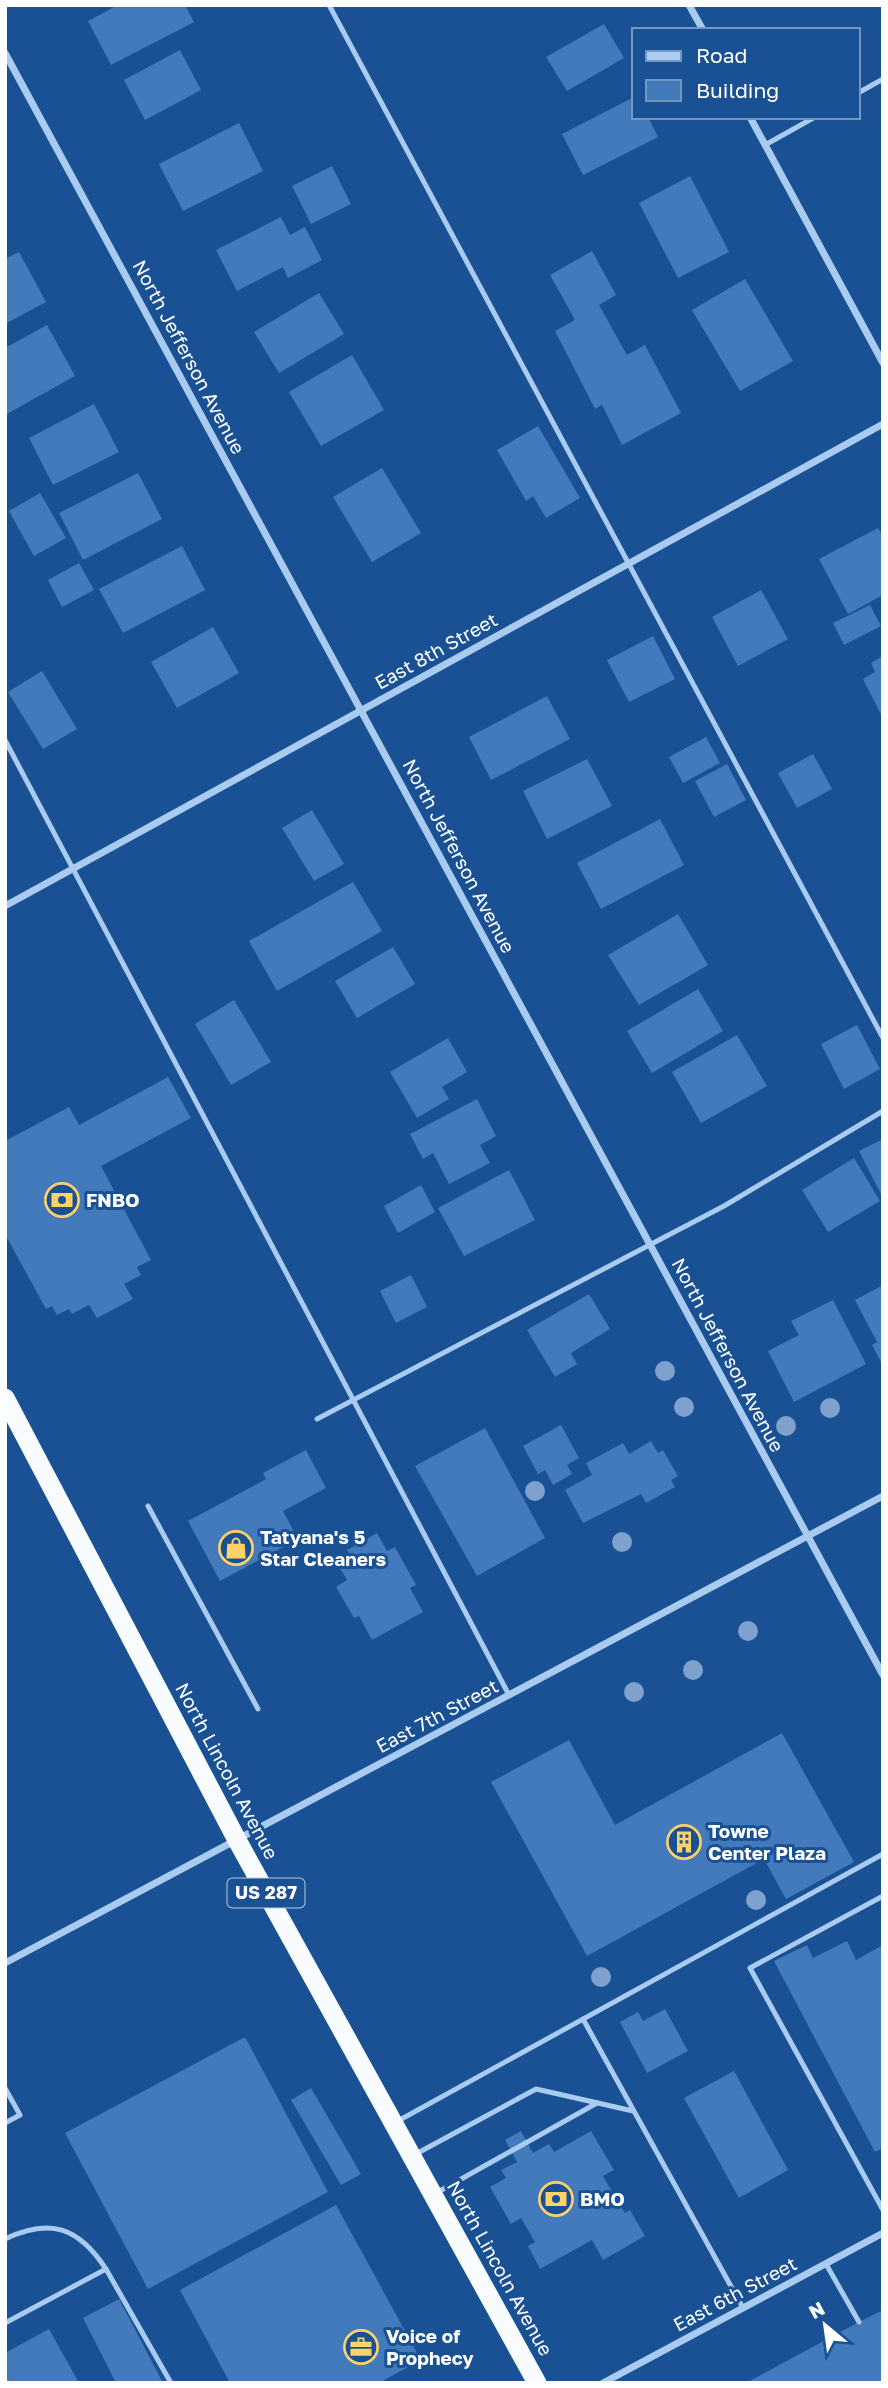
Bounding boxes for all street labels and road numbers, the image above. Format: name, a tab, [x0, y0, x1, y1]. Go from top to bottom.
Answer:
street label: North Jefferson Avenue	[129, 256, 250, 458]
street label: East 8th Street	[371, 607, 501, 694]
street label: North Jefferson Avenue	[399, 755, 520, 957]
street label: North Jefferson Avenue	[668, 1254, 789, 1456]
street label: East 7th Street	[372, 1674, 502, 1757]
street label: North Lincoln Avenue	[171, 1679, 284, 1863]
road number: US 287	[228, 1879, 304, 1908]
street label: North Lincoln Avenue	[443, 2176, 558, 2359]
street label: East 6th Street	[669, 2251, 800, 2336]

